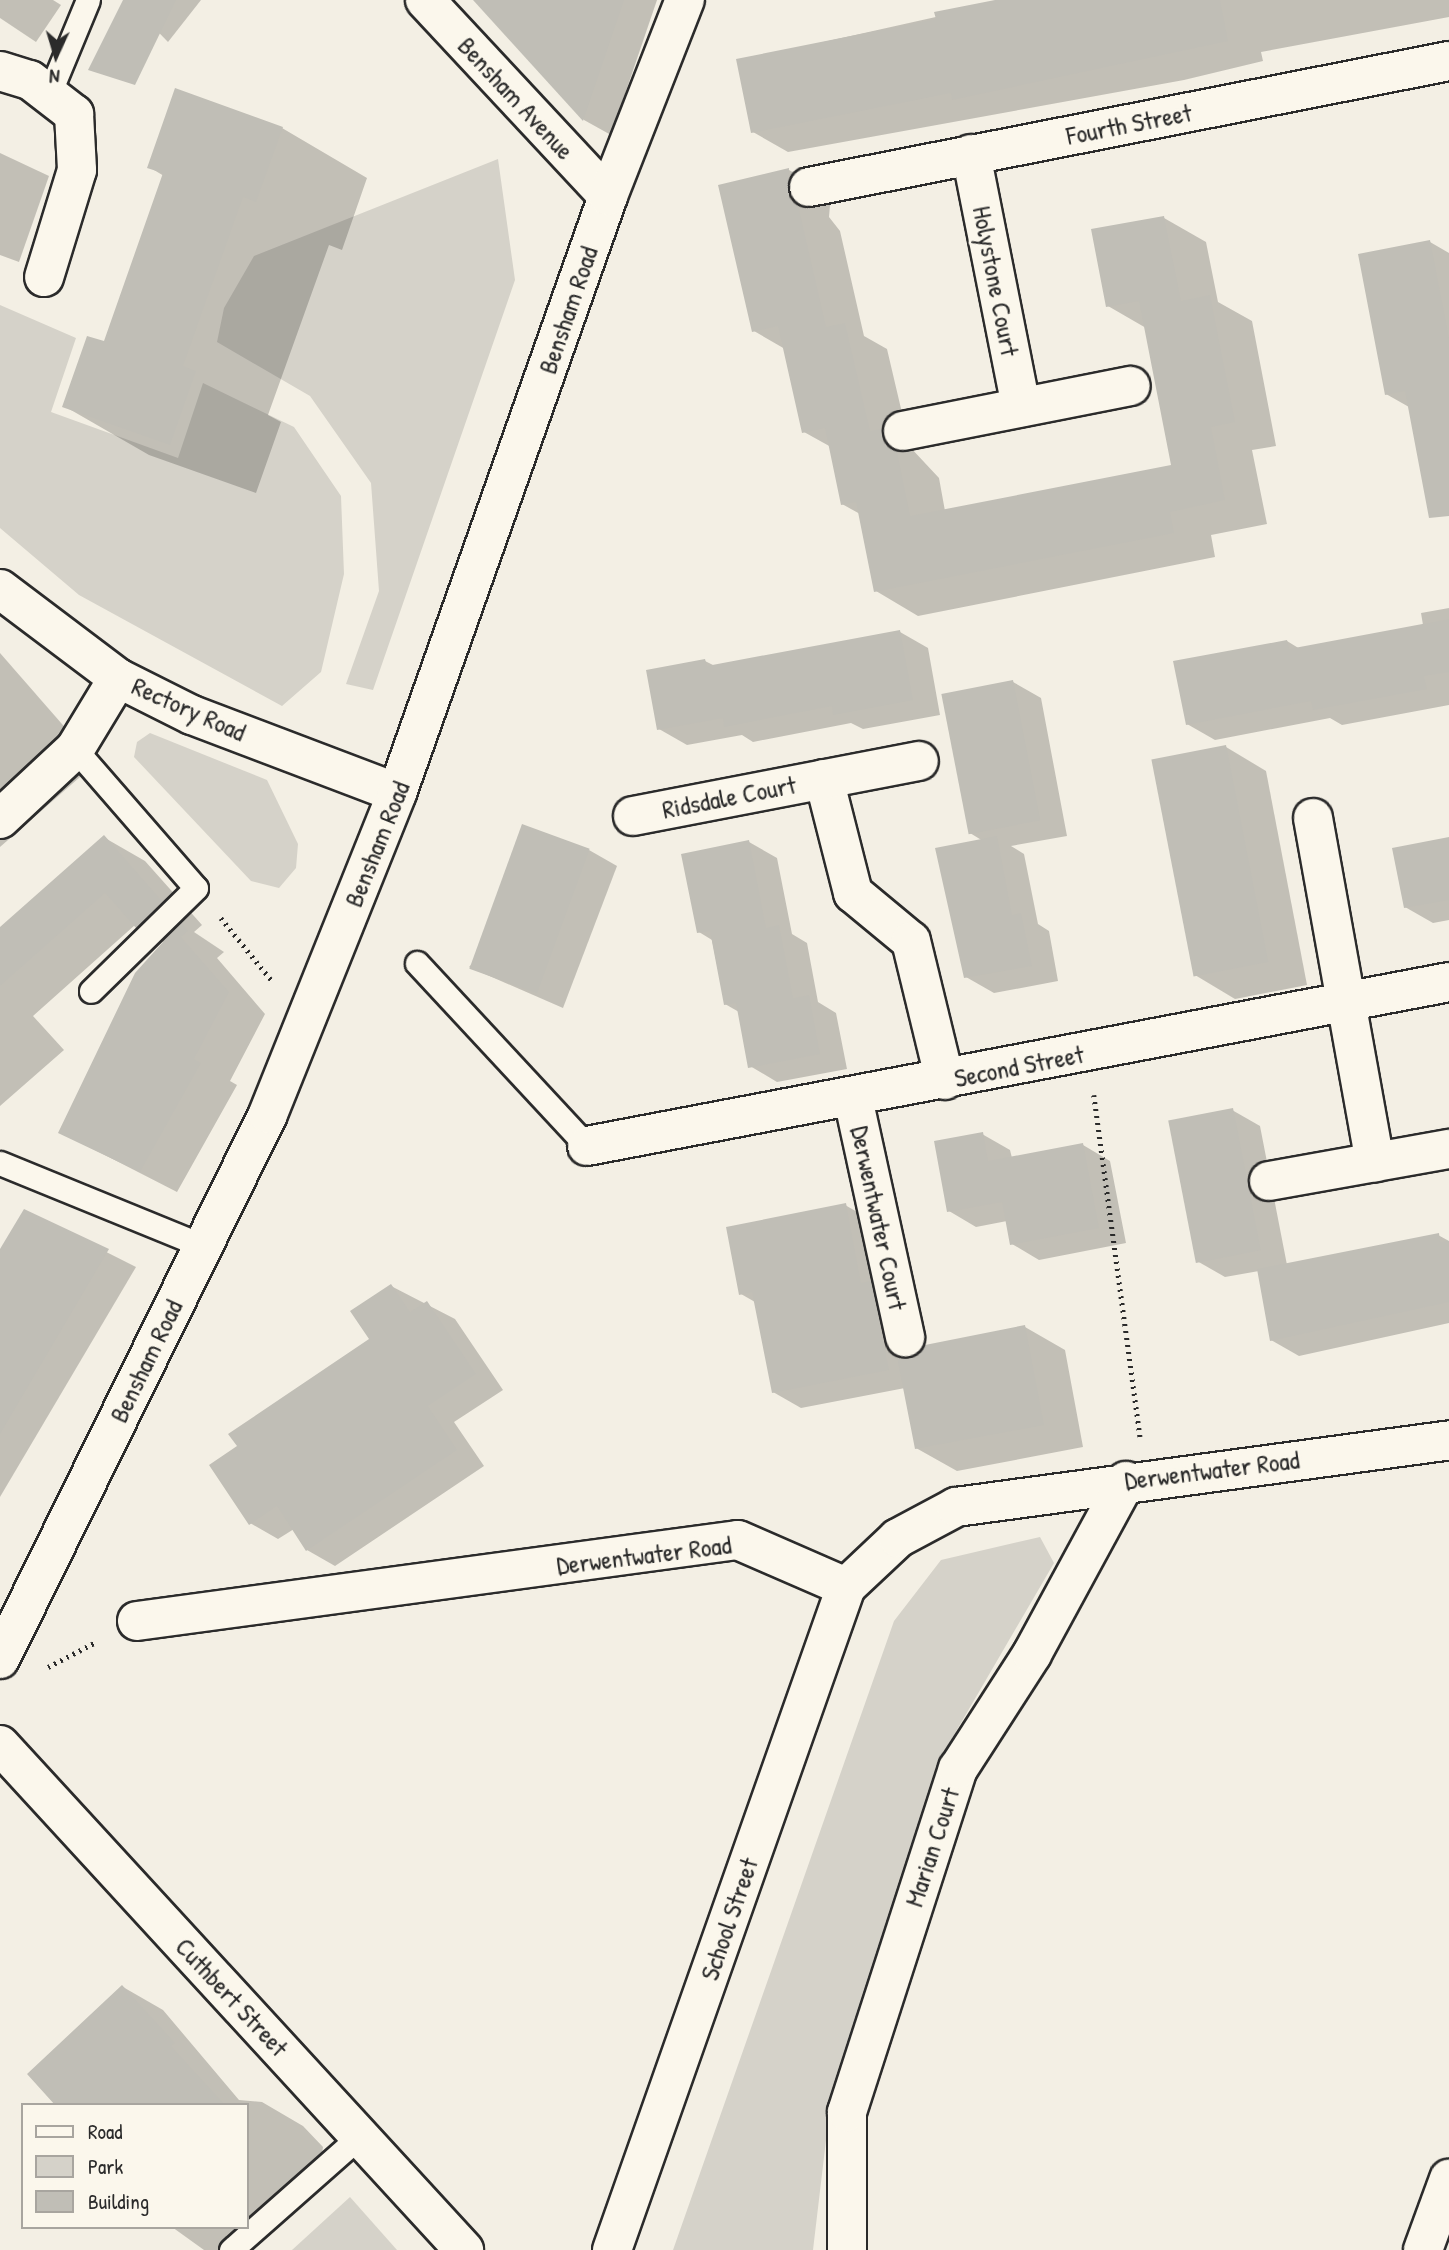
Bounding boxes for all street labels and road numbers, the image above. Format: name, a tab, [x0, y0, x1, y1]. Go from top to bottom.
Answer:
street label: Bensham Avenue	[451, 30, 581, 166]
street label: Fourth Street	[1064, 97, 1194, 151]
street label: Holystone Court	[966, 203, 1026, 359]
street label: Bensham Road	[532, 242, 604, 378]
street label: Rectory Road	[127, 670, 251, 748]
street label: Ridsdale Court	[660, 769, 798, 825]
street label: Bensham Road	[338, 777, 416, 911]
street label: Second Street	[952, 1038, 1086, 1094]
street label: Derwentwater Court	[844, 1123, 914, 1313]
street label: Bensham Road	[103, 1295, 189, 1427]
street label: Derwentwater Road	[1123, 1444, 1301, 1496]
street label: Derwentwater Road	[555, 1529, 733, 1581]
street label: Marian Court	[898, 1783, 966, 1911]
street label: School Street	[694, 1854, 764, 1984]
street label: Cuthbert Street	[169, 1931, 295, 2063]

